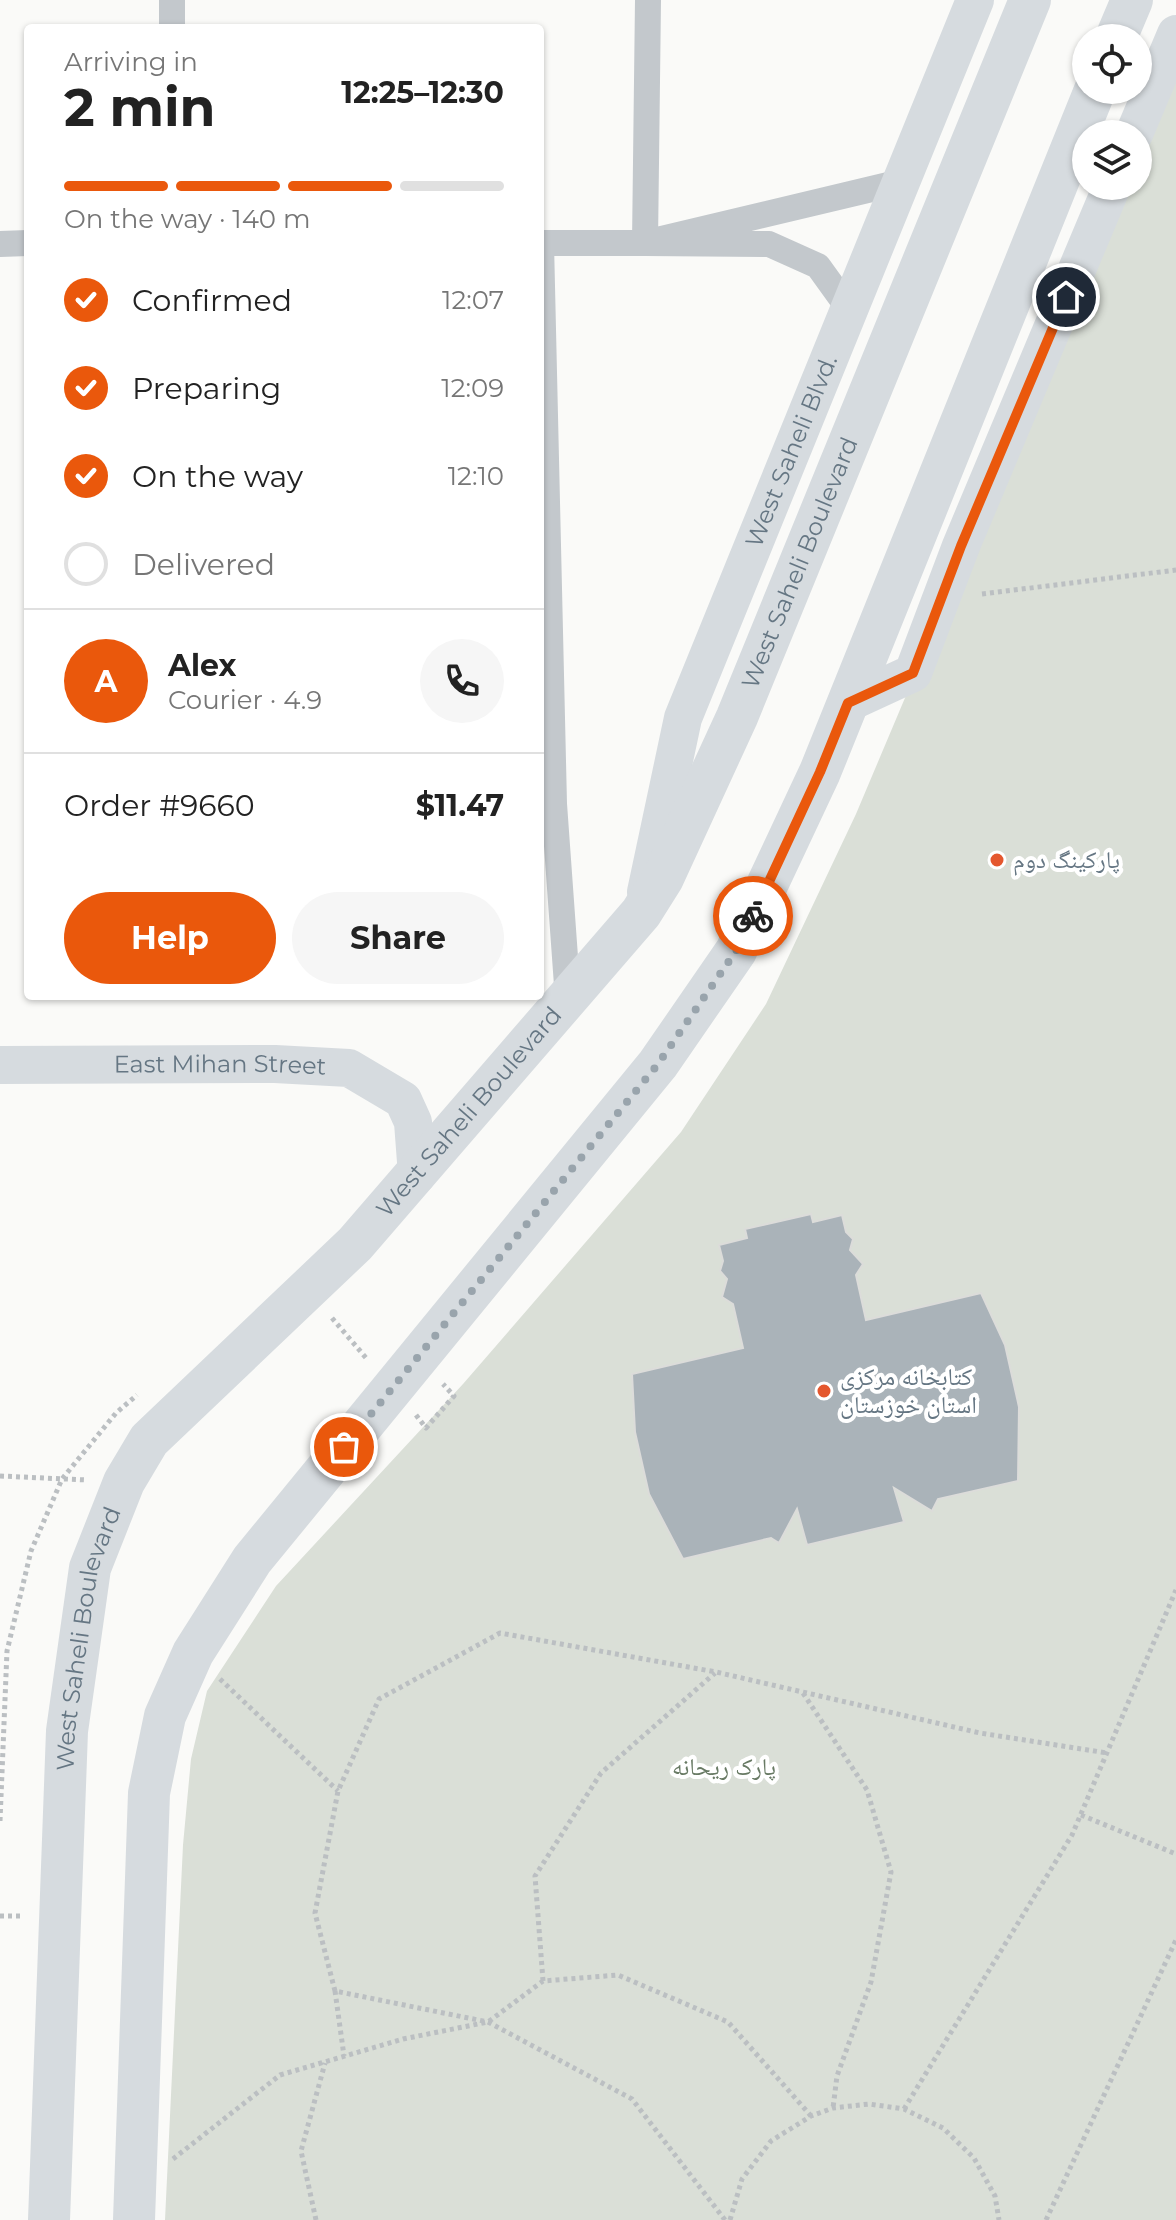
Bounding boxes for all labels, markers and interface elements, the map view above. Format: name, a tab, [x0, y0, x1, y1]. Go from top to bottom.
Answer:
map controls	[1072, 24, 1152, 200]
button: locate	[1072, 24, 1152, 104]
text: Arriving in	[64, 46, 198, 78]
text: 12:25–12:30	[341, 74, 504, 111]
text: 2 min	[64, 76, 216, 139]
button: layers	[1072, 120, 1152, 200]
text: On the way · 140 m	[64, 203, 310, 235]
pin	[1032, 263, 1100, 331]
icon: home	[1044, 275, 1088, 319]
icon: check	[64, 278, 108, 322]
text: Confirmed	[132, 282, 292, 319]
text: 12:07	[442, 284, 504, 316]
street label: West Saheli Blvd.	[739, 350, 843, 551]
icon: check	[64, 366, 108, 410]
text: Preparing	[132, 370, 281, 407]
text: 12:09	[441, 372, 504, 404]
street label: West Saheli Boulevard	[735, 433, 864, 693]
icon: check	[64, 454, 108, 498]
text: On the way	[132, 458, 303, 495]
text: 12:10	[448, 460, 504, 492]
text: Delivered	[132, 546, 275, 583]
button: phone	[420, 639, 504, 723]
text: Alex	[168, 647, 236, 684]
text: A	[95, 663, 117, 700]
text: Courier · 4.9	[168, 684, 322, 716]
text: Order #9660	[64, 787, 255, 824]
text: $11.47	[416, 787, 504, 824]
place label: پارکینگ دوم	[1013, 845, 1120, 876]
marker: پارکینگ دوم	[988, 851, 1006, 869]
courier	[713, 876, 793, 956]
button: Help	[64, 892, 276, 984]
button: Share	[292, 892, 504, 984]
icon: bike	[731, 894, 775, 938]
street label: West Saheli Boulevard	[370, 1001, 567, 1223]
street label: East Mihan Street	[114, 1049, 327, 1081]
place label: کتابخانه مرکزی استان خوزستان	[840, 1362, 977, 1419]
marker: کتابخانه مرکزی استان خوزستان	[815, 1382, 833, 1400]
pin	[310, 1413, 378, 1481]
icon: bag	[322, 1425, 366, 1469]
street label: West Saheli Boulevard	[51, 1502, 127, 1771]
park label: پارک ریحانه	[672, 1752, 776, 1781]

